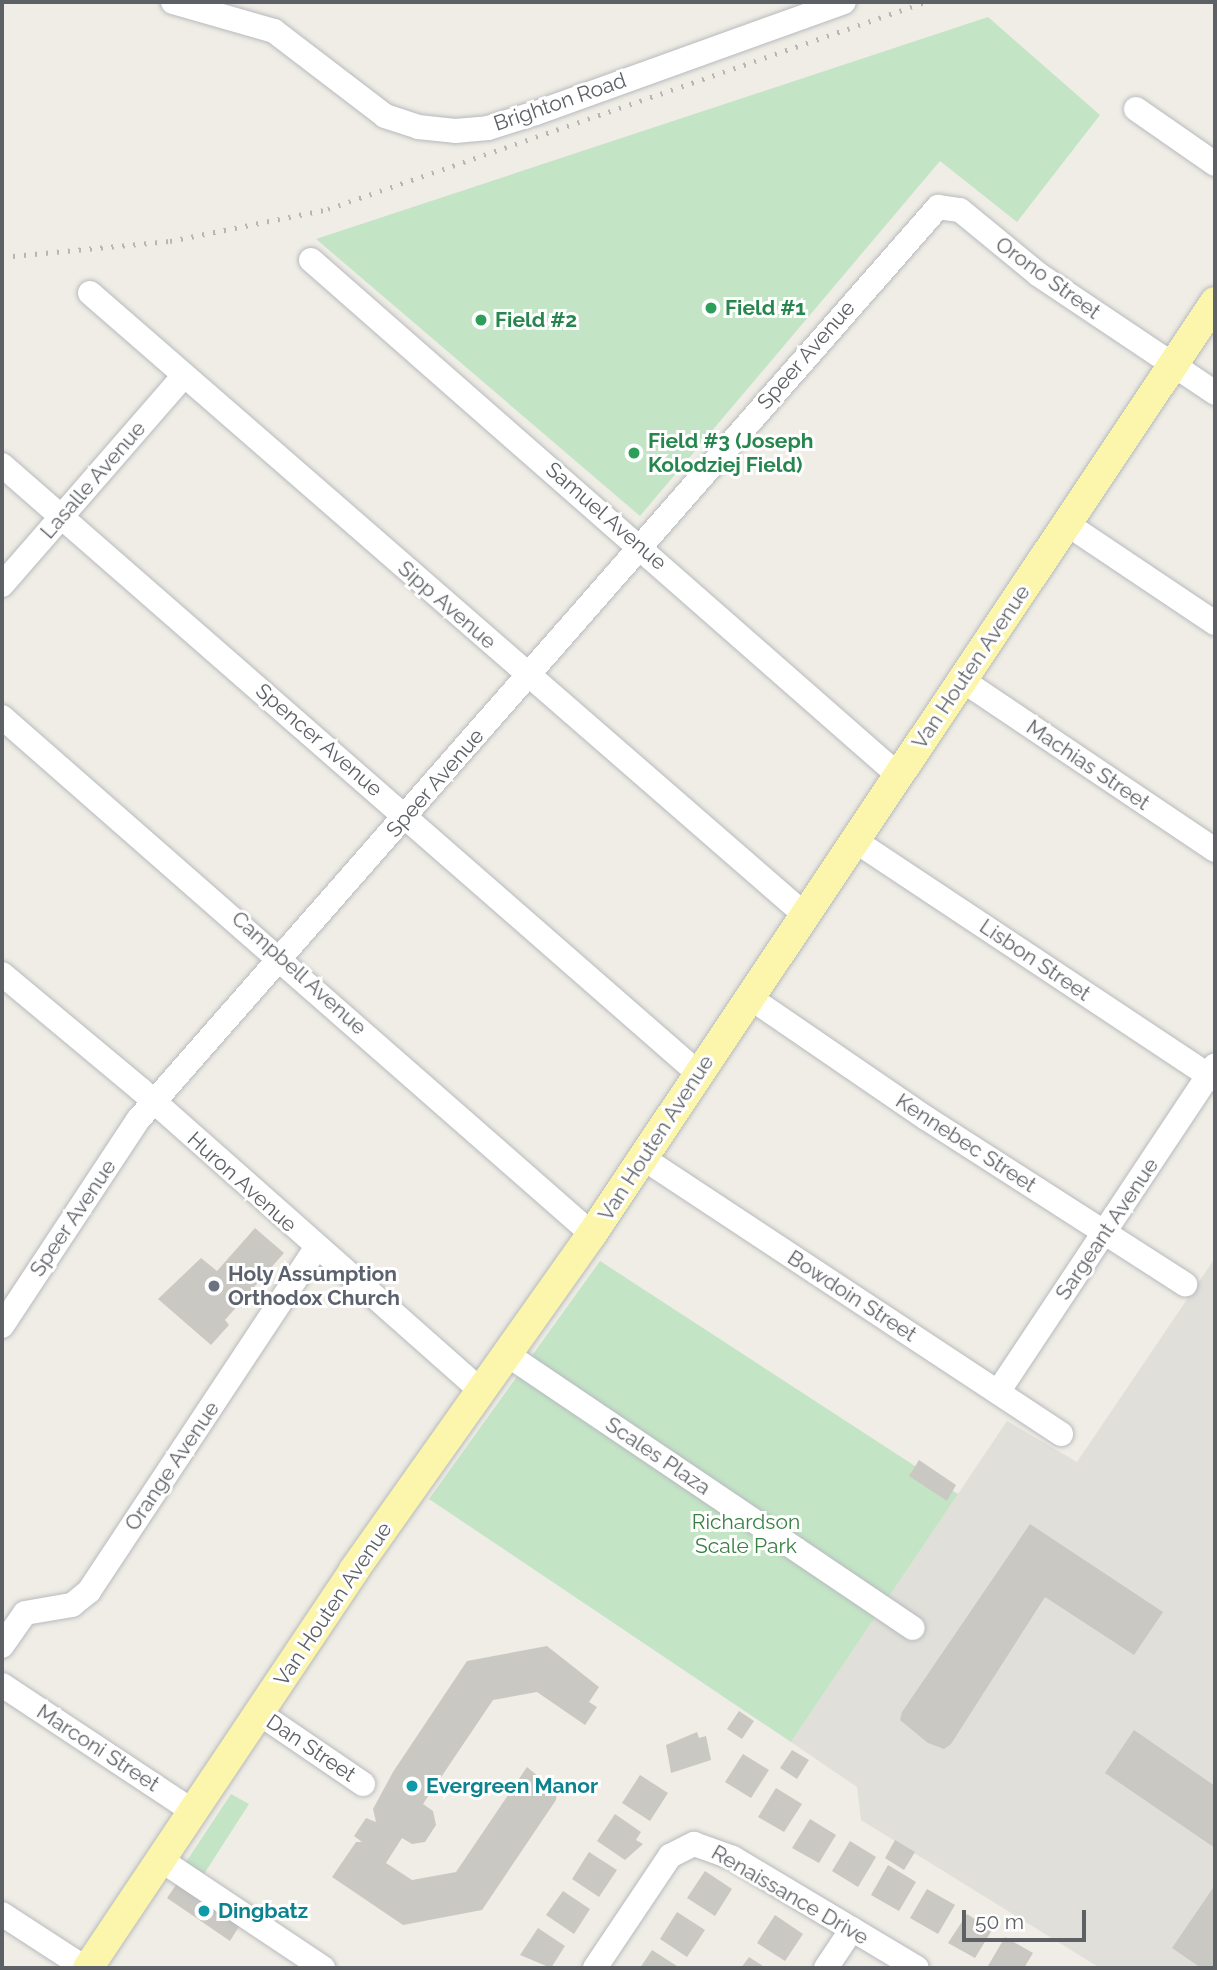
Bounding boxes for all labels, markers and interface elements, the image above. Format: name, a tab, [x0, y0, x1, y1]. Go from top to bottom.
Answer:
street label: Brighton Road	[490, 68, 630, 136]
street label: Orono Street	[991, 231, 1105, 325]
place label: Field #1	[725, 295, 806, 321]
street label: Speer Avenue	[752, 295, 860, 415]
marker: Field #1	[703, 300, 719, 316]
place label: Field #2	[495, 307, 577, 333]
marker: Field #2	[473, 312, 489, 328]
street label: Lasalle Avenue	[35, 416, 151, 544]
place label: Field #3 (Joseph Kolodziej Field)	[648, 428, 813, 478]
marker: Field #3 (Joseph Kolodziej Field)	[626, 445, 642, 461]
street label: Samuel Avenue	[540, 456, 672, 576]
street label: Sipp Avenue	[393, 555, 501, 655]
street label: Van Houten Avenue	[907, 580, 1035, 754]
street label: Spencer Avenue	[250, 678, 388, 802]
street label: Machias Street	[1022, 714, 1154, 816]
street label: Speer Avenue	[381, 723, 489, 843]
street label: Campbell Avenue	[226, 905, 372, 1041]
street label: Lisbon Street	[975, 914, 1095, 1006]
street label: Van Houten Avenue	[593, 1050, 719, 1226]
street label: Kennebec Street	[891, 1088, 1041, 1198]
street label: Huron Avenue	[182, 1126, 302, 1238]
street label: Sargeant Avenue	[1050, 1153, 1164, 1305]
street label: Speer Avenue	[24, 1154, 122, 1282]
street label: Bowdoin Street	[783, 1245, 921, 1347]
place label: Holy Assumption Orthodox Church	[228, 1261, 400, 1311]
marker: Holy Assumption Orthodox Church	[206, 1278, 222, 1294]
street label: Orange Avenue	[119, 1396, 225, 1536]
street label: Scales Plaza	[601, 1412, 715, 1500]
park label: Richardson Scale Park	[692, 1509, 800, 1559]
street label: Van Houten Avenue	[269, 1517, 397, 1691]
street label: Marconi Street	[32, 1699, 164, 1797]
street label: Dan Street	[262, 1709, 360, 1787]
place label: Evergreen Manor	[426, 1773, 598, 1799]
marker: Evergreen Manor	[404, 1778, 420, 1794]
street label: Renaissance Drive	[707, 1840, 873, 1950]
scale bar	[965, 1896, 1089, 1940]
place label: Dingbatz	[218, 1898, 308, 1924]
marker: Dingbatz	[196, 1903, 212, 1919]
text: 50 m	[975, 1909, 1024, 1934]

